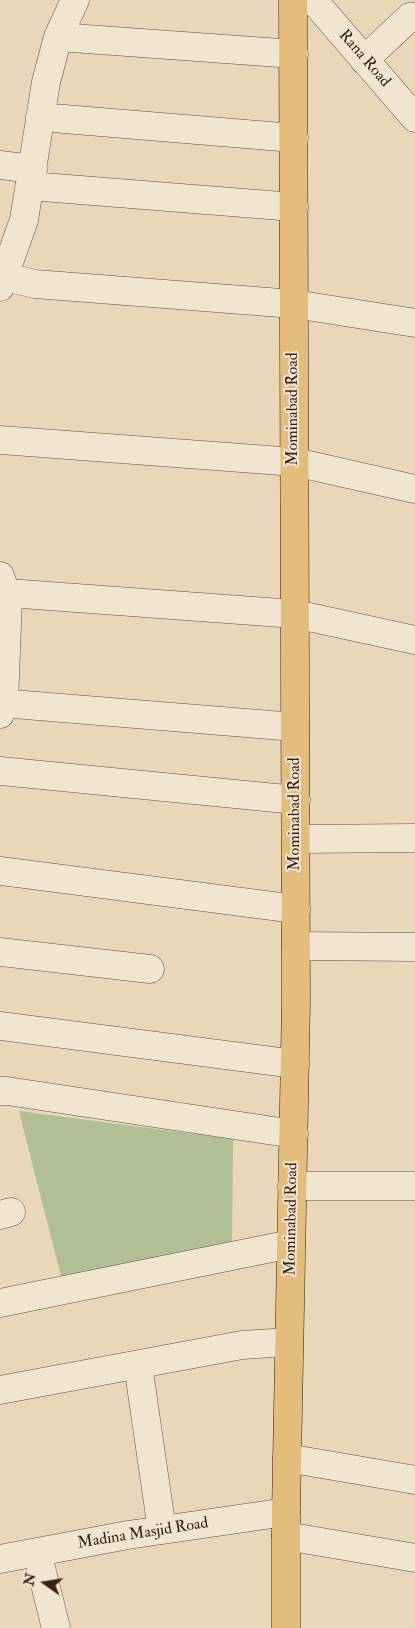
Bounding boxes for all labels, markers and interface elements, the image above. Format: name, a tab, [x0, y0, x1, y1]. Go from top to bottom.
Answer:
street label: Rana Road	[334, 26, 394, 92]
street label: Mominabad Road	[284, 352, 304, 466]
street label: Mominabad Road	[286, 757, 306, 871]
street label: Mominabad Road	[281, 1162, 303, 1276]
street label: Madina Masjid Road	[76, 1514, 210, 1554]
north arrow	[20, 1558, 70, 1608]
text: N	[20, 1571, 40, 1588]

